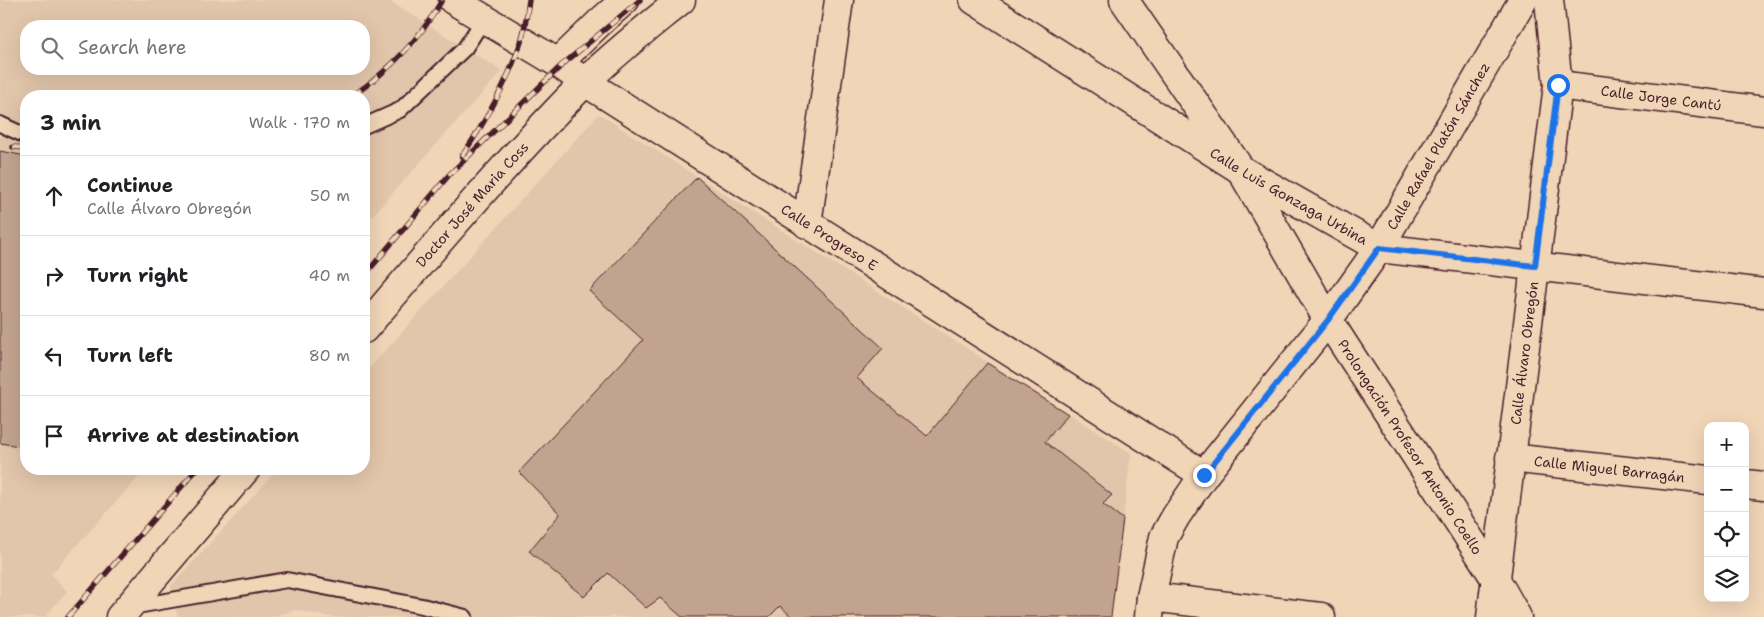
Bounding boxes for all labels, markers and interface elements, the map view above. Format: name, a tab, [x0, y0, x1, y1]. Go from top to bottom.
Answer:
search box	[20, 20, 370, 75]
icon: search	[38, 34, 66, 62]
text: Search here	[78, 35, 187, 60]
street label: Calle Rafael Platón Sánchez	[1383, 59, 1494, 233]
route start	[1547, 74, 1570, 97]
street label: Calle Jorge Cantú	[1600, 81, 1723, 115]
text: 3 min	[40, 109, 101, 137]
text: Walk · 170 m	[249, 112, 350, 133]
street label: Doctor José Maria Coss	[412, 138, 532, 271]
street label: Calle Luis Gonzaga Urbina	[1206, 144, 1371, 249]
text: Continue	[87, 173, 173, 198]
icon: ahead	[40, 182, 68, 210]
text: 50 m	[310, 185, 350, 206]
text: Calle Álvaro Obregón	[87, 198, 252, 219]
street label: Calle Progreso E	[778, 200, 881, 275]
icon: right	[40, 262, 68, 290]
text: Turn right	[87, 263, 188, 288]
text: 40 m	[308, 265, 350, 286]
street label: Calle Álvaro Obregón	[1506, 280, 1542, 426]
street label: Prolongación Profesor Antonio Coello	[1334, 336, 1486, 558]
icon: left	[40, 342, 68, 370]
text: Turn left	[87, 343, 173, 368]
text: 80 m	[309, 345, 350, 366]
icon: arrive	[40, 422, 68, 450]
map controls	[1704, 422, 1749, 602]
button: +	[1704, 422, 1749, 467]
text: Arrive at destination	[87, 423, 299, 448]
street label: Calle Miguel Barragán	[1533, 452, 1686, 486]
route end	[1193, 464, 1216, 487]
button: −	[1704, 467, 1749, 512]
button: locate	[1704, 512, 1749, 557]
button: layers	[1704, 557, 1749, 602]

